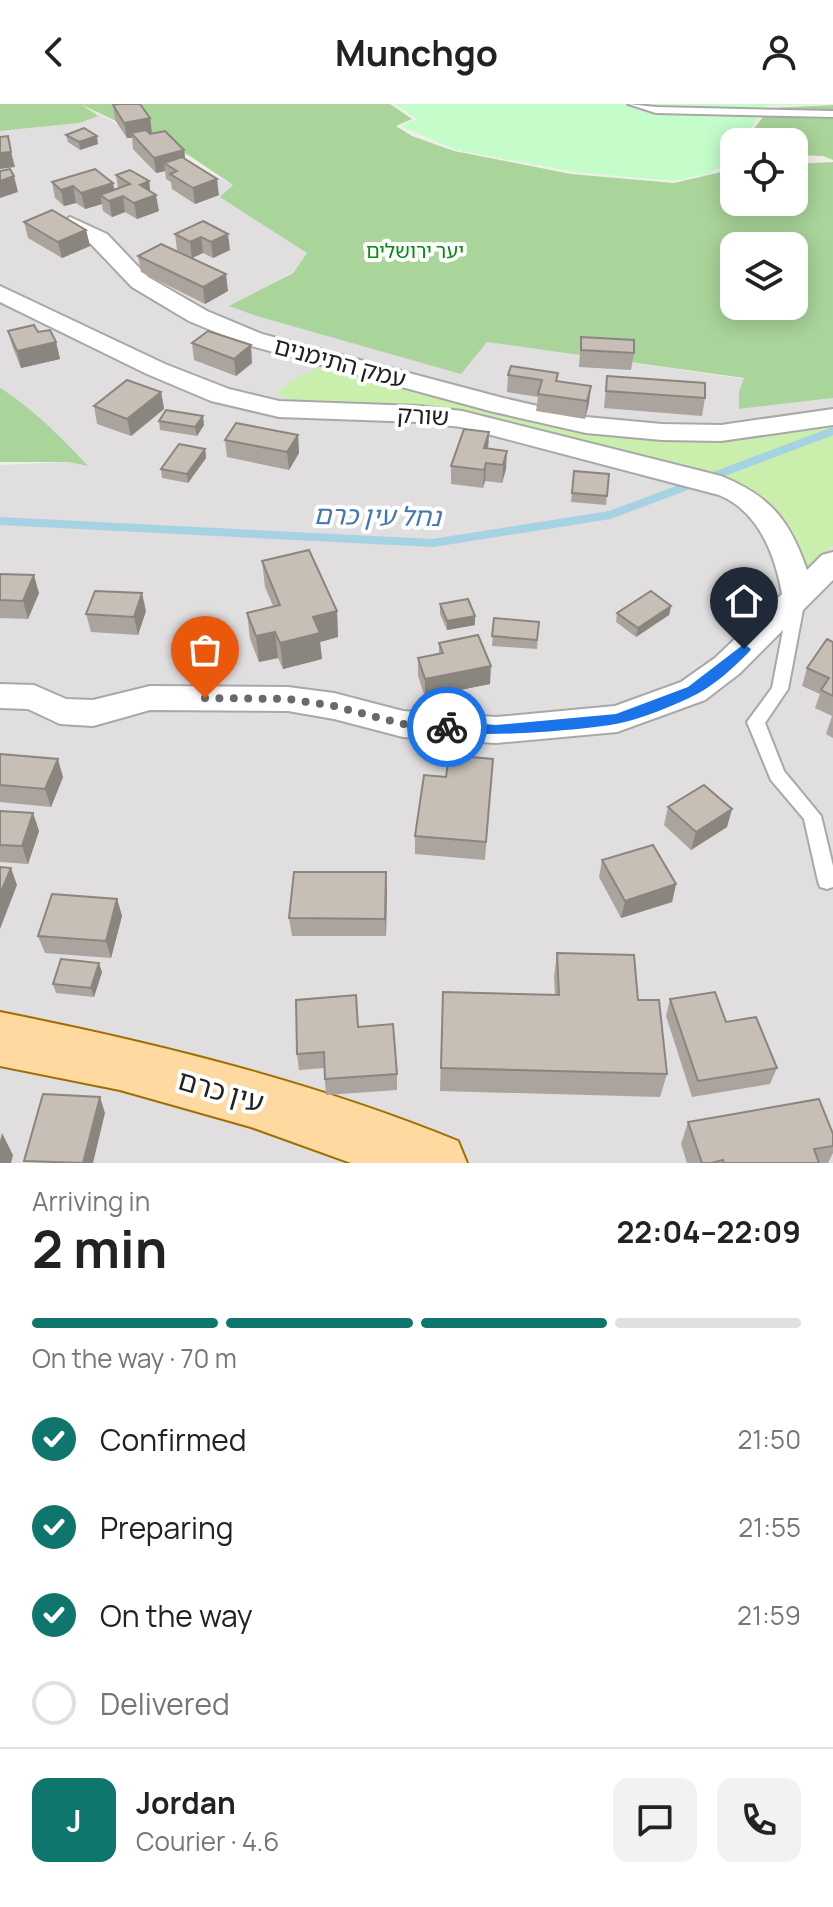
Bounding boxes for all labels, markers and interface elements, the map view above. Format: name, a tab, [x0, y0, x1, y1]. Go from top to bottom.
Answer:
text: Munchgo	[335, 28, 498, 77]
icon: back	[32, 30, 76, 74]
icon: person	[757, 30, 801, 74]
map controls	[720, 128, 808, 320]
button: locate	[720, 128, 808, 216]
button: layers	[720, 232, 808, 320]
park label: יער ירושלים	[366, 237, 464, 264]
street label: עמק התימנים	[271, 328, 410, 395]
street label: שורק	[396, 396, 450, 433]
water label: נחל עין כרם	[313, 496, 443, 534]
pin	[710, 567, 778, 649]
icon: home	[722, 579, 766, 623]
pin	[171, 616, 239, 698]
icon: bag	[183, 628, 227, 672]
courier	[407, 687, 487, 767]
icon: bike	[425, 705, 469, 749]
street label: עין כרם	[174, 1060, 269, 1120]
text: Arriving in	[32, 1183, 150, 1219]
text: 22:04–22:09	[616, 1211, 801, 1252]
text: 2 min	[32, 1213, 167, 1284]
text: On the way · 70 m	[32, 1340, 237, 1376]
icon: check	[32, 1417, 76, 1461]
text: Confirmed	[100, 1419, 247, 1460]
text: 21:50	[737, 1421, 801, 1457]
icon: check	[32, 1505, 76, 1549]
text: Preparing	[100, 1507, 234, 1548]
text: 21:55	[738, 1509, 801, 1545]
icon: check	[32, 1593, 76, 1637]
text: On the way	[100, 1595, 253, 1636]
text: 21:59	[737, 1597, 801, 1633]
text: Delivered	[100, 1683, 230, 1724]
button: chat	[613, 1778, 697, 1862]
button: phone	[717, 1778, 801, 1862]
text: Jordan	[136, 1782, 236, 1823]
text: J	[66, 1800, 82, 1841]
text: Courier · 4.6	[136, 1823, 279, 1859]

